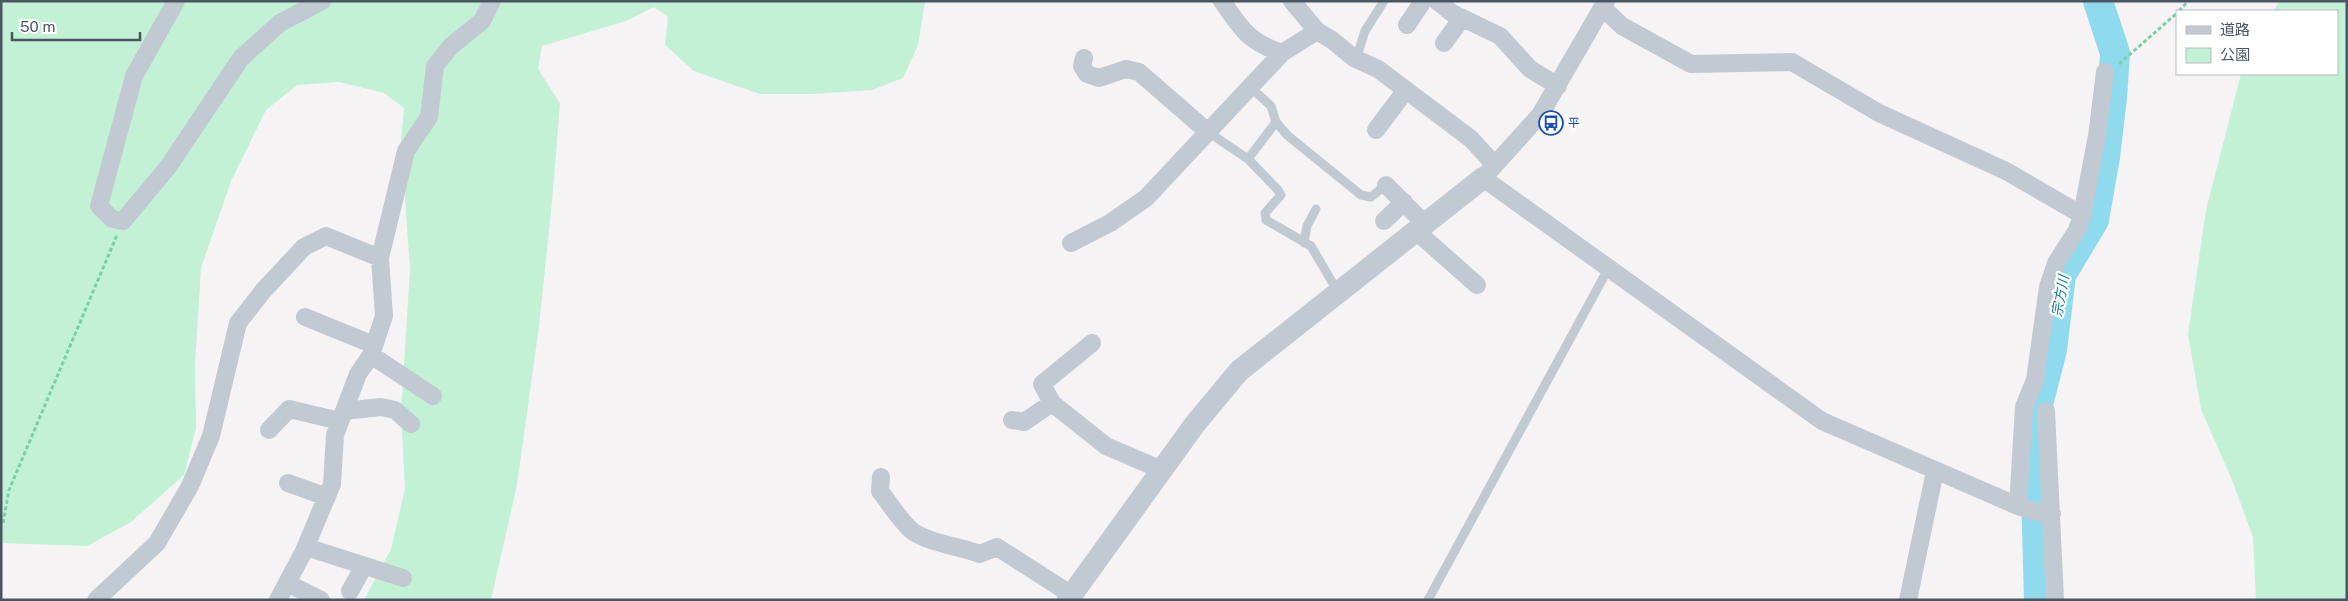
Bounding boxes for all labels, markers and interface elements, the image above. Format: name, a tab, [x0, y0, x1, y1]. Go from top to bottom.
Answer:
scale bar	[12, 10, 140, 42]
legend	[2176, 10, 2338, 75]
text: 50 m	[20, 18, 55, 35]
text: 道路	[2220, 21, 2250, 38]
text: 公園	[2220, 46, 2250, 63]
bus stop icon: 平	[1538, 110, 1564, 136]
place label: 平	[1568, 116, 1580, 130]
water label: 宗方川	[2048, 272, 2072, 318]

